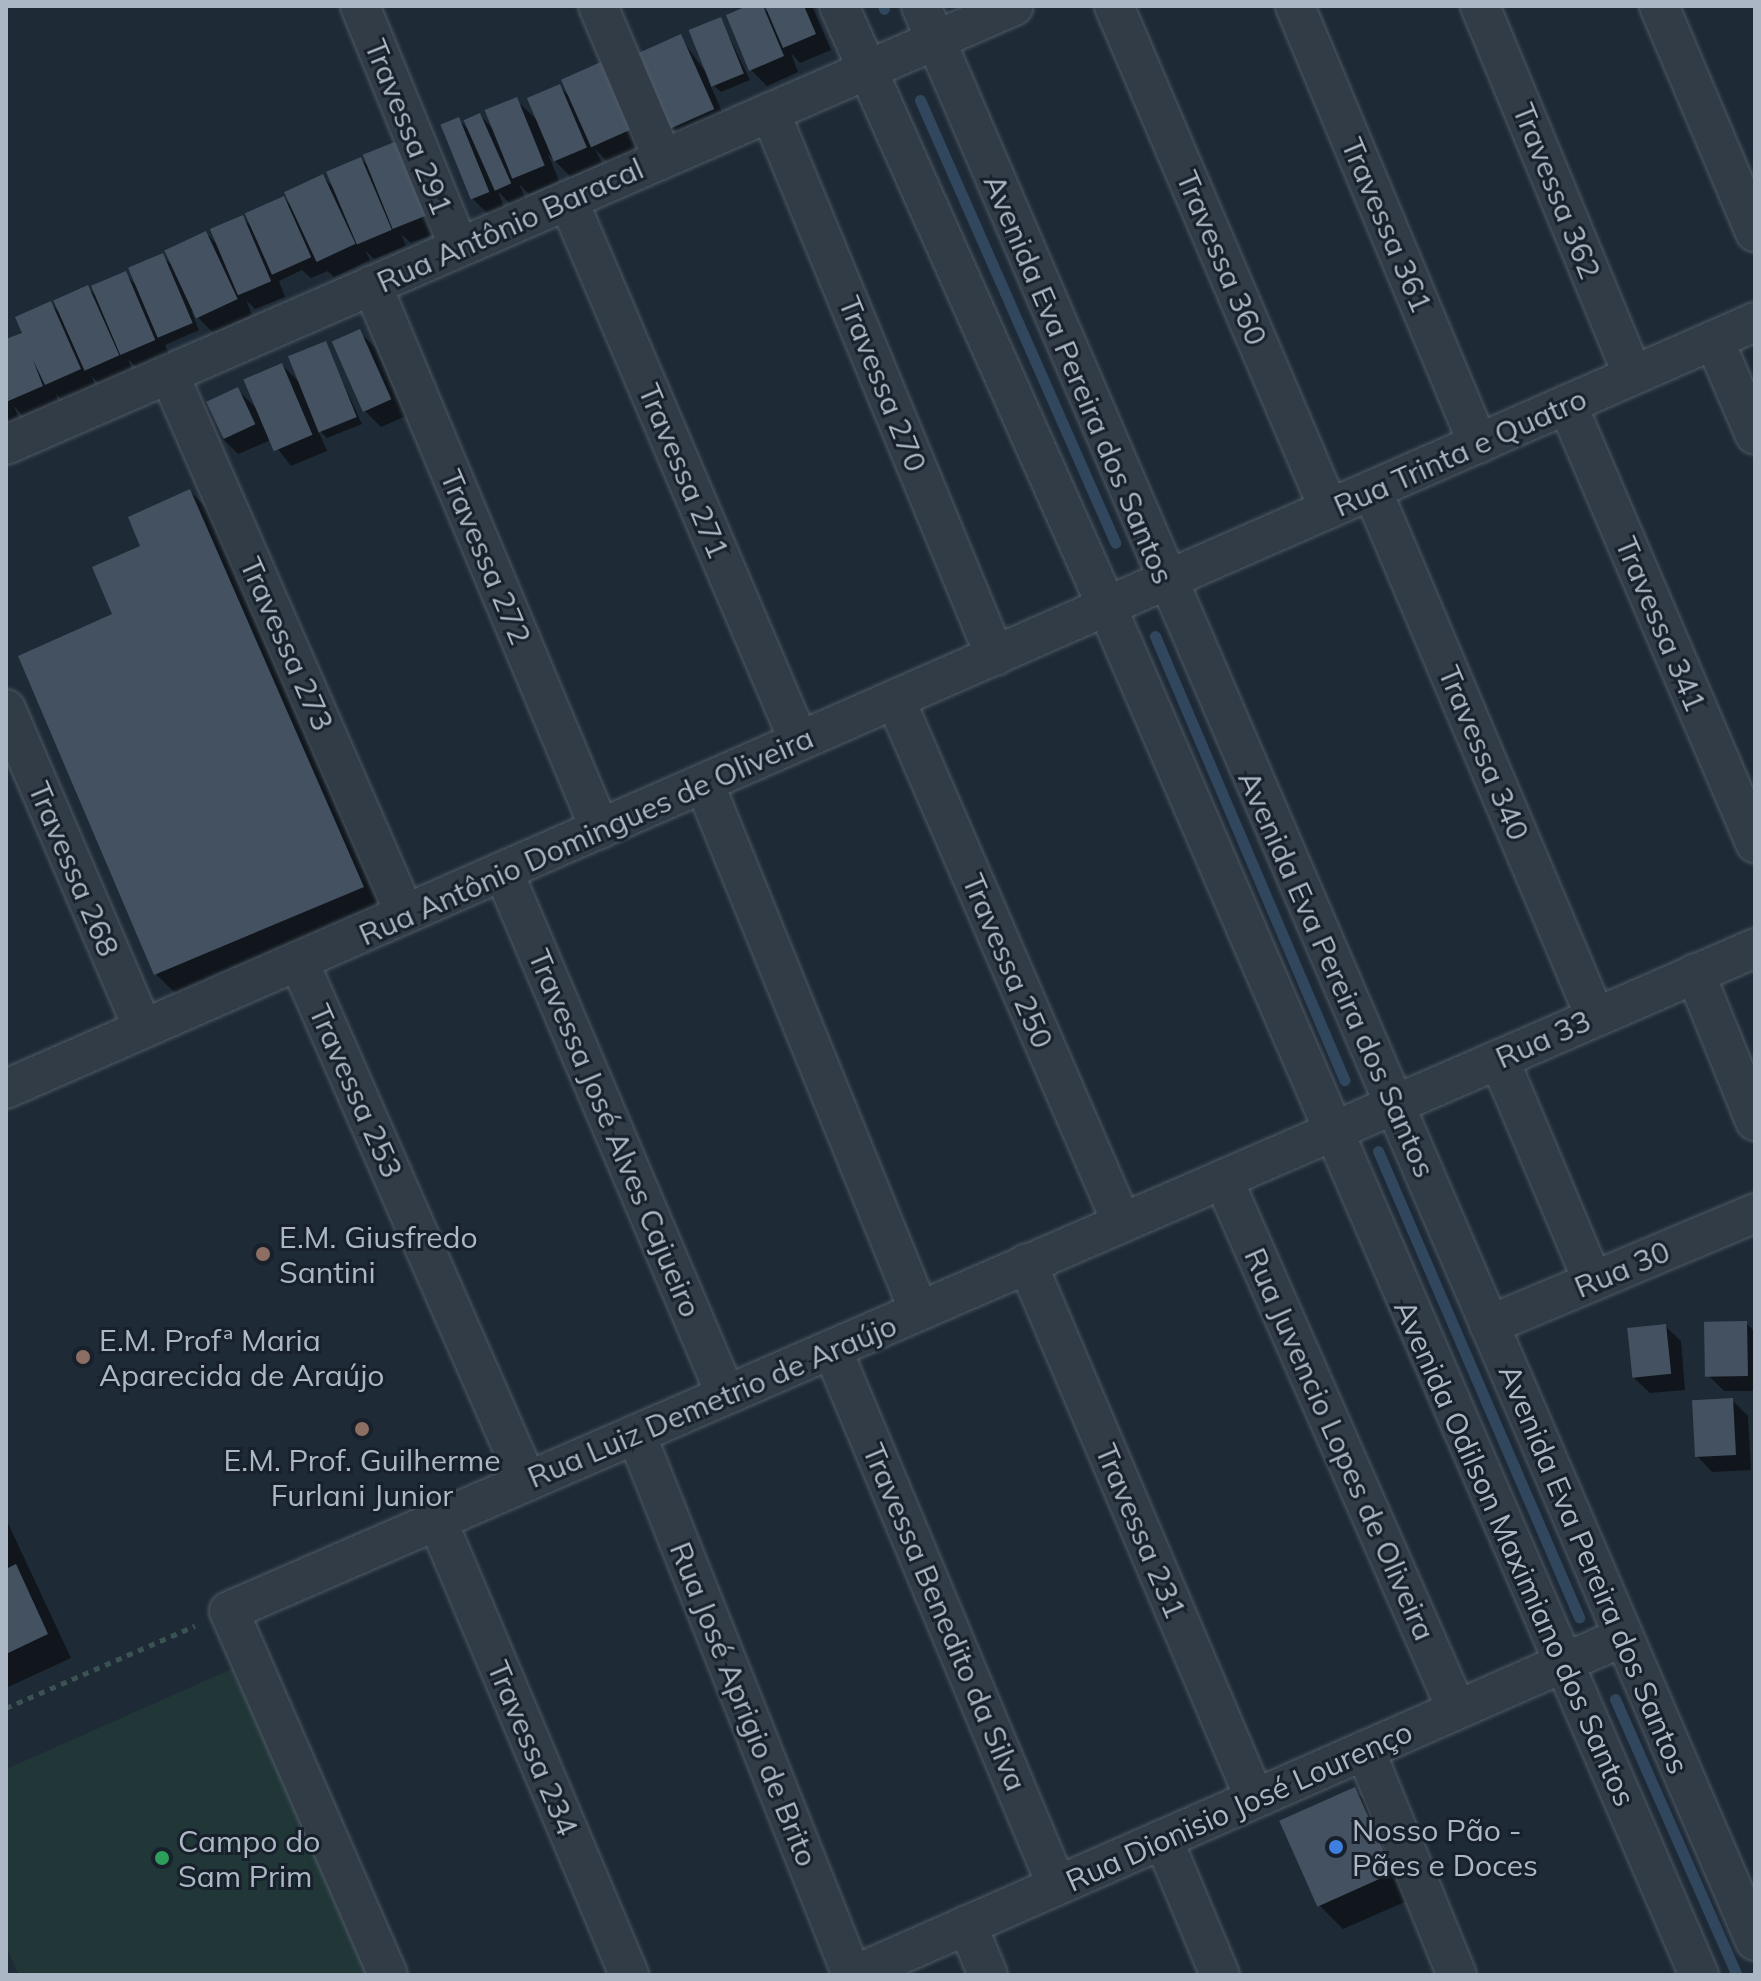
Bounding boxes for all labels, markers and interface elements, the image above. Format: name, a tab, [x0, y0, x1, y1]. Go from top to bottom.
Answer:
street label: Travessa 291	[357, 34, 461, 220]
street label: Travessa 362	[1505, 98, 1609, 284]
street label: Travessa 361	[1334, 132, 1440, 318]
street label: Rua Antônio Baracal	[371, 150, 649, 300]
street label: Travessa 360	[1169, 165, 1275, 351]
street label: Avenida Eva Pereira dos Santos	[976, 169, 1182, 589]
street label: Travessa 270	[831, 291, 935, 477]
street label: Travessa 271	[631, 378, 737, 564]
street label: Rua Trinta e Quatro	[1328, 380, 1592, 524]
street label: Travessa 272	[433, 464, 539, 650]
street label: Travessa 341	[1608, 531, 1714, 717]
street label: Travessa 273	[233, 552, 341, 736]
street label: Travessa 340	[1431, 660, 1537, 846]
street label: Rua Antônio Domingues de Oliveira	[353, 719, 819, 953]
street label: Avenida Eva Pereira dos Santos	[1231, 765, 1443, 1183]
street label: Travessa 268	[21, 776, 127, 962]
street label: Travessa 250	[955, 868, 1061, 1054]
street label: Travessa José Alves Cajueiro	[521, 944, 709, 1322]
street label: Travessa 253	[302, 999, 410, 1183]
street label: Rua 33	[1490, 1002, 1596, 1076]
place label: E.M. Giusfredo Santini	[279, 1219, 478, 1290]
street label: Rua 30	[1569, 1233, 1675, 1305]
street label: Rua Juvencio Lopes de Oliveira	[1237, 1242, 1443, 1646]
marker: E.M. Giusfredo Santini	[254, 1245, 272, 1263]
street label: Avenida Odilson Maximiano dos Santos	[1387, 1294, 1643, 1812]
street label: Rua Luiz Demetrio de Araújo	[522, 1307, 902, 1495]
place label: E.M. Profª Maria Aparecida de Araújo	[99, 1322, 384, 1392]
marker: E.M. Profª Maria Aparecida de Araújo	[74, 1348, 92, 1366]
street label: Avenida Eva Pereira dos Santos	[1491, 1359, 1697, 1779]
marker: E.M. Prof. Guilherme Furlani Junior	[353, 1420, 371, 1438]
street label: Travessa Benedito da Silva	[855, 1438, 1035, 1796]
street label: Travessa 231	[1088, 1438, 1194, 1624]
place label: E.M. Prof. Guilherme Furlani Junior	[223, 1442, 501, 1512]
street label: Rua José Aprigio de Brito	[662, 1537, 826, 1871]
street label: Travessa 234	[480, 1655, 586, 1841]
street label: Rua Dionisio José Lourenço	[1060, 1713, 1418, 1899]
place label: Nosso Pão - Pães e Doces	[1352, 1812, 1538, 1882]
place label: Campo do Sam Prim	[178, 1823, 320, 1894]
marker: Nosso Pão - Pães e Doces	[1327, 1838, 1345, 1856]
marker: Campo do Sam Prim	[153, 1849, 171, 1867]

